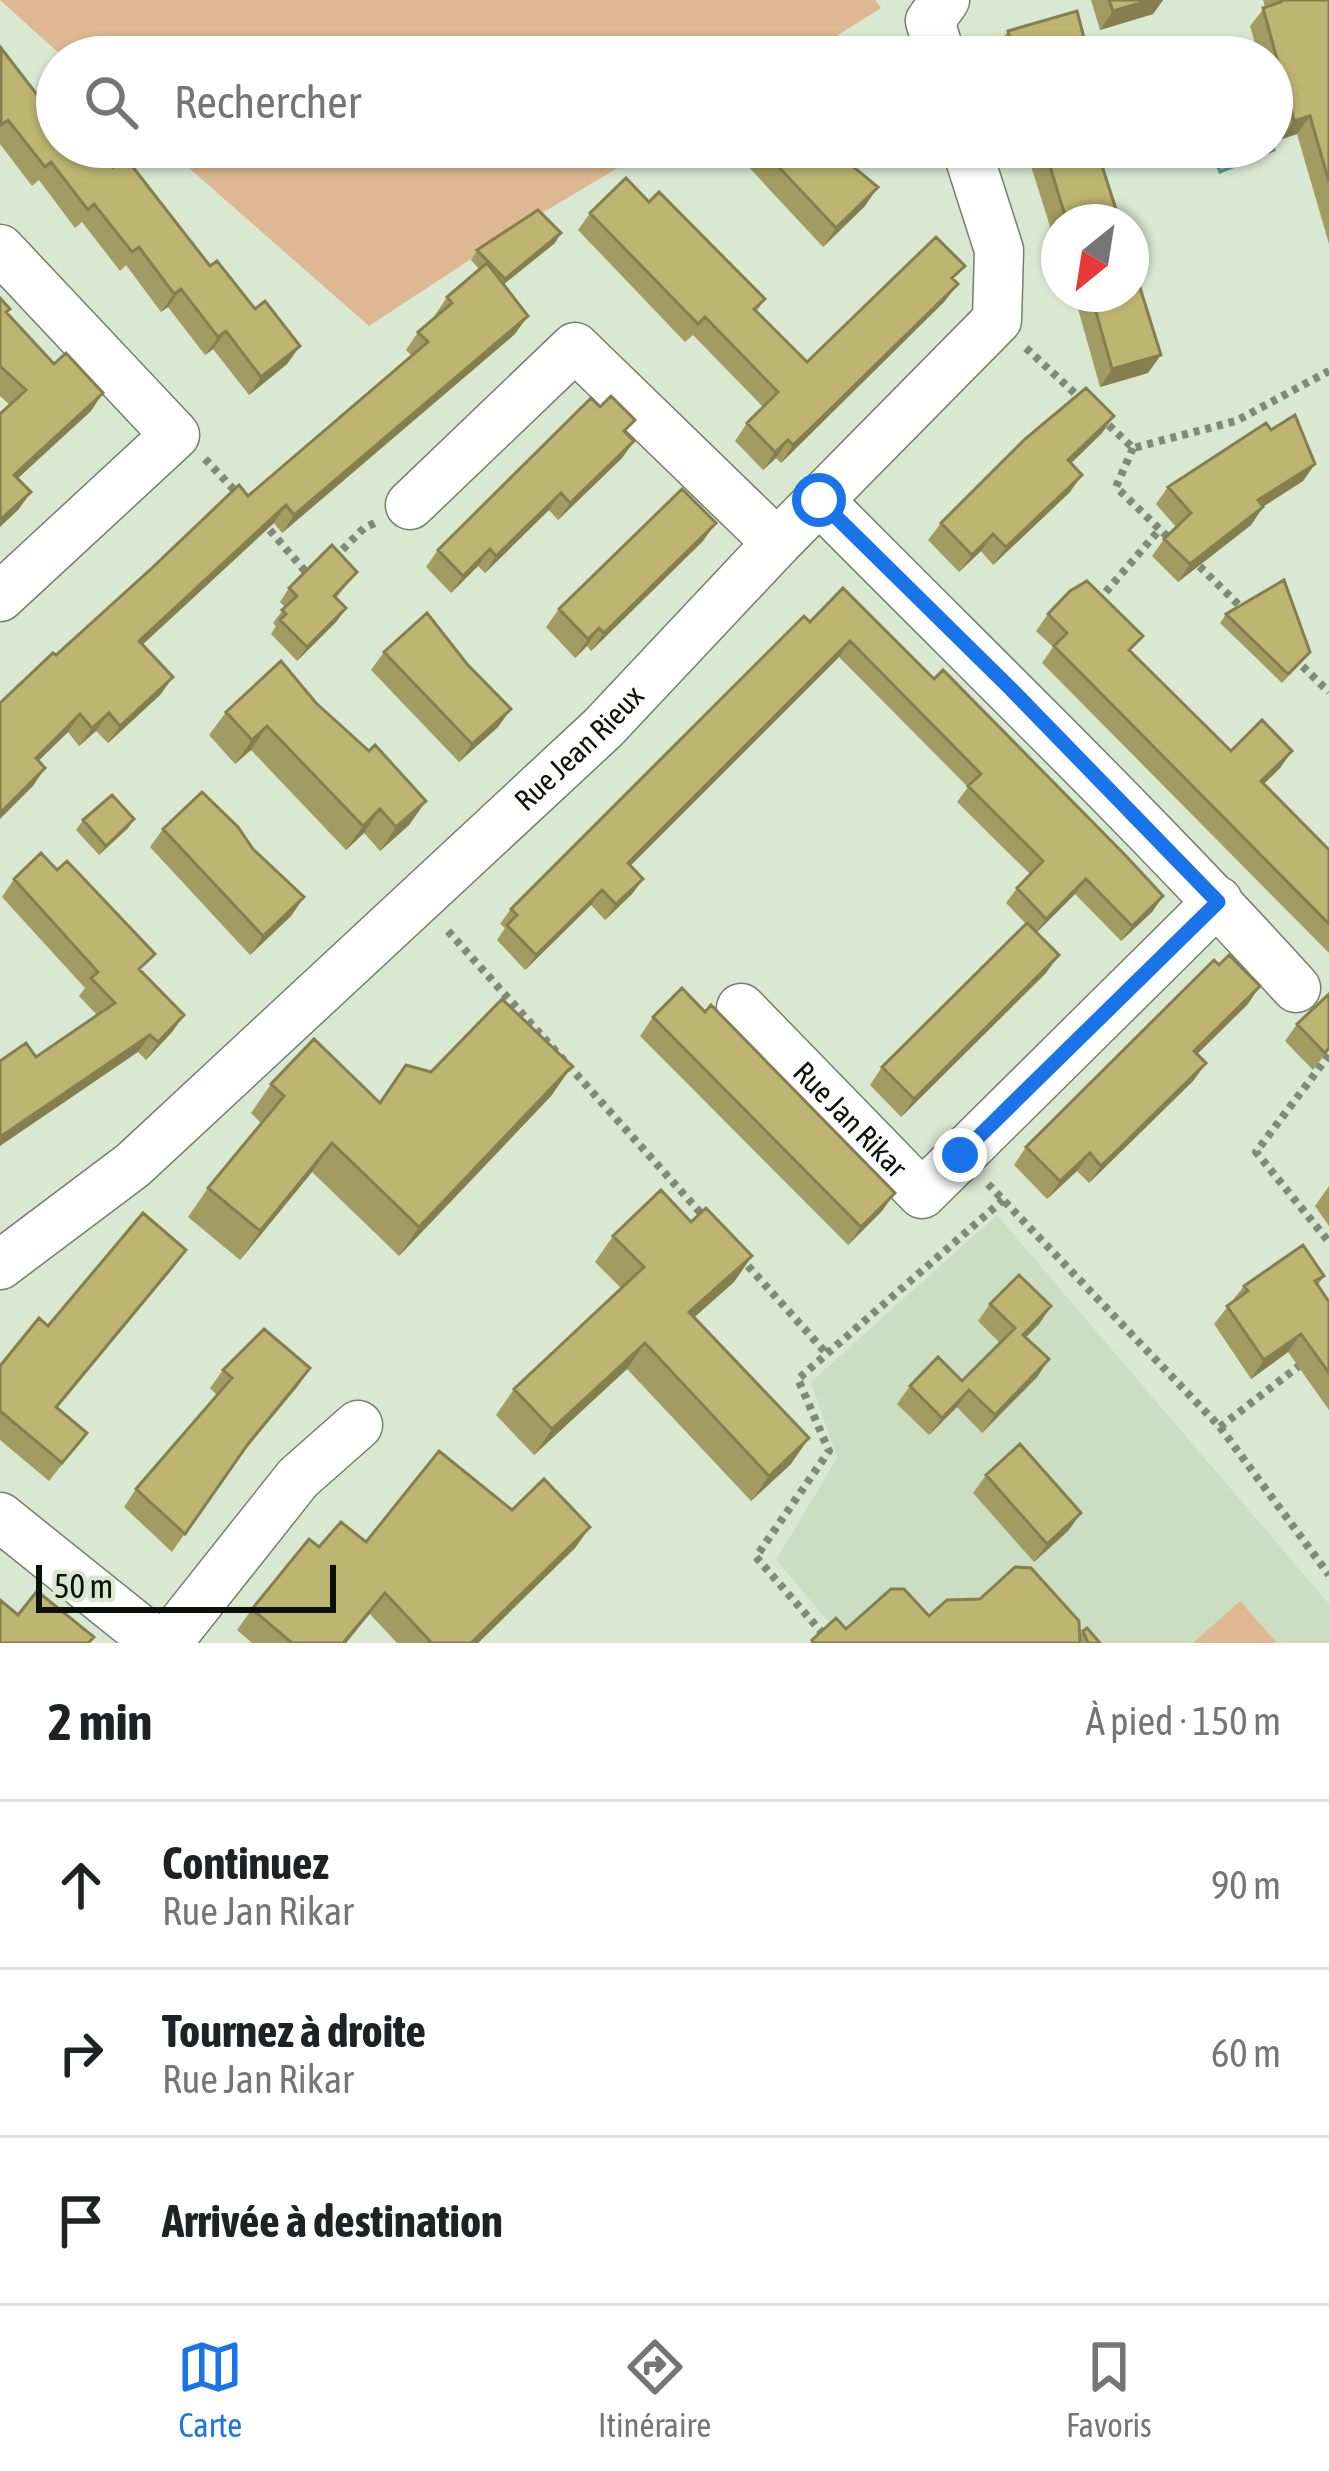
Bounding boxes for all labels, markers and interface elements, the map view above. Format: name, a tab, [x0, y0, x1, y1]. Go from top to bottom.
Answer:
search box	[36, 36, 1293, 168]
icon: search	[78, 69, 144, 135]
text: Rechercher	[174, 76, 361, 128]
north arrow	[1041, 204, 1149, 312]
route start	[792, 473, 846, 527]
street label: Rue Jean Rieux	[507, 678, 650, 817]
street label: Rue Jan Rikar	[787, 1054, 915, 1185]
route end	[933, 1128, 987, 1182]
scale bar	[36, 1559, 336, 1612]
text: 50 m	[54, 1567, 113, 1605]
text: 2 min	[48, 1692, 152, 1751]
text: À pied · 150 m	[1086, 1699, 1281, 1743]
text: Continuez	[162, 1837, 329, 1889]
icon: ahead	[48, 1852, 114, 1918]
text: 90 m	[1211, 1863, 1281, 1907]
text: Rue Jan Rikar	[162, 1889, 354, 1933]
text: Tournez à droite	[162, 2005, 426, 2057]
icon: right	[48, 2020, 114, 2086]
text: 60 m	[1211, 2031, 1281, 2075]
text: Rue Jan Rikar	[162, 2057, 354, 2101]
icon: arrive	[48, 2188, 114, 2254]
text: Arrivée à destination	[162, 2195, 503, 2247]
tab: Carte	[177, 2334, 243, 2444]
tab: Itinéraire	[598, 2334, 711, 2444]
tab: Favoris	[1066, 2334, 1152, 2444]

